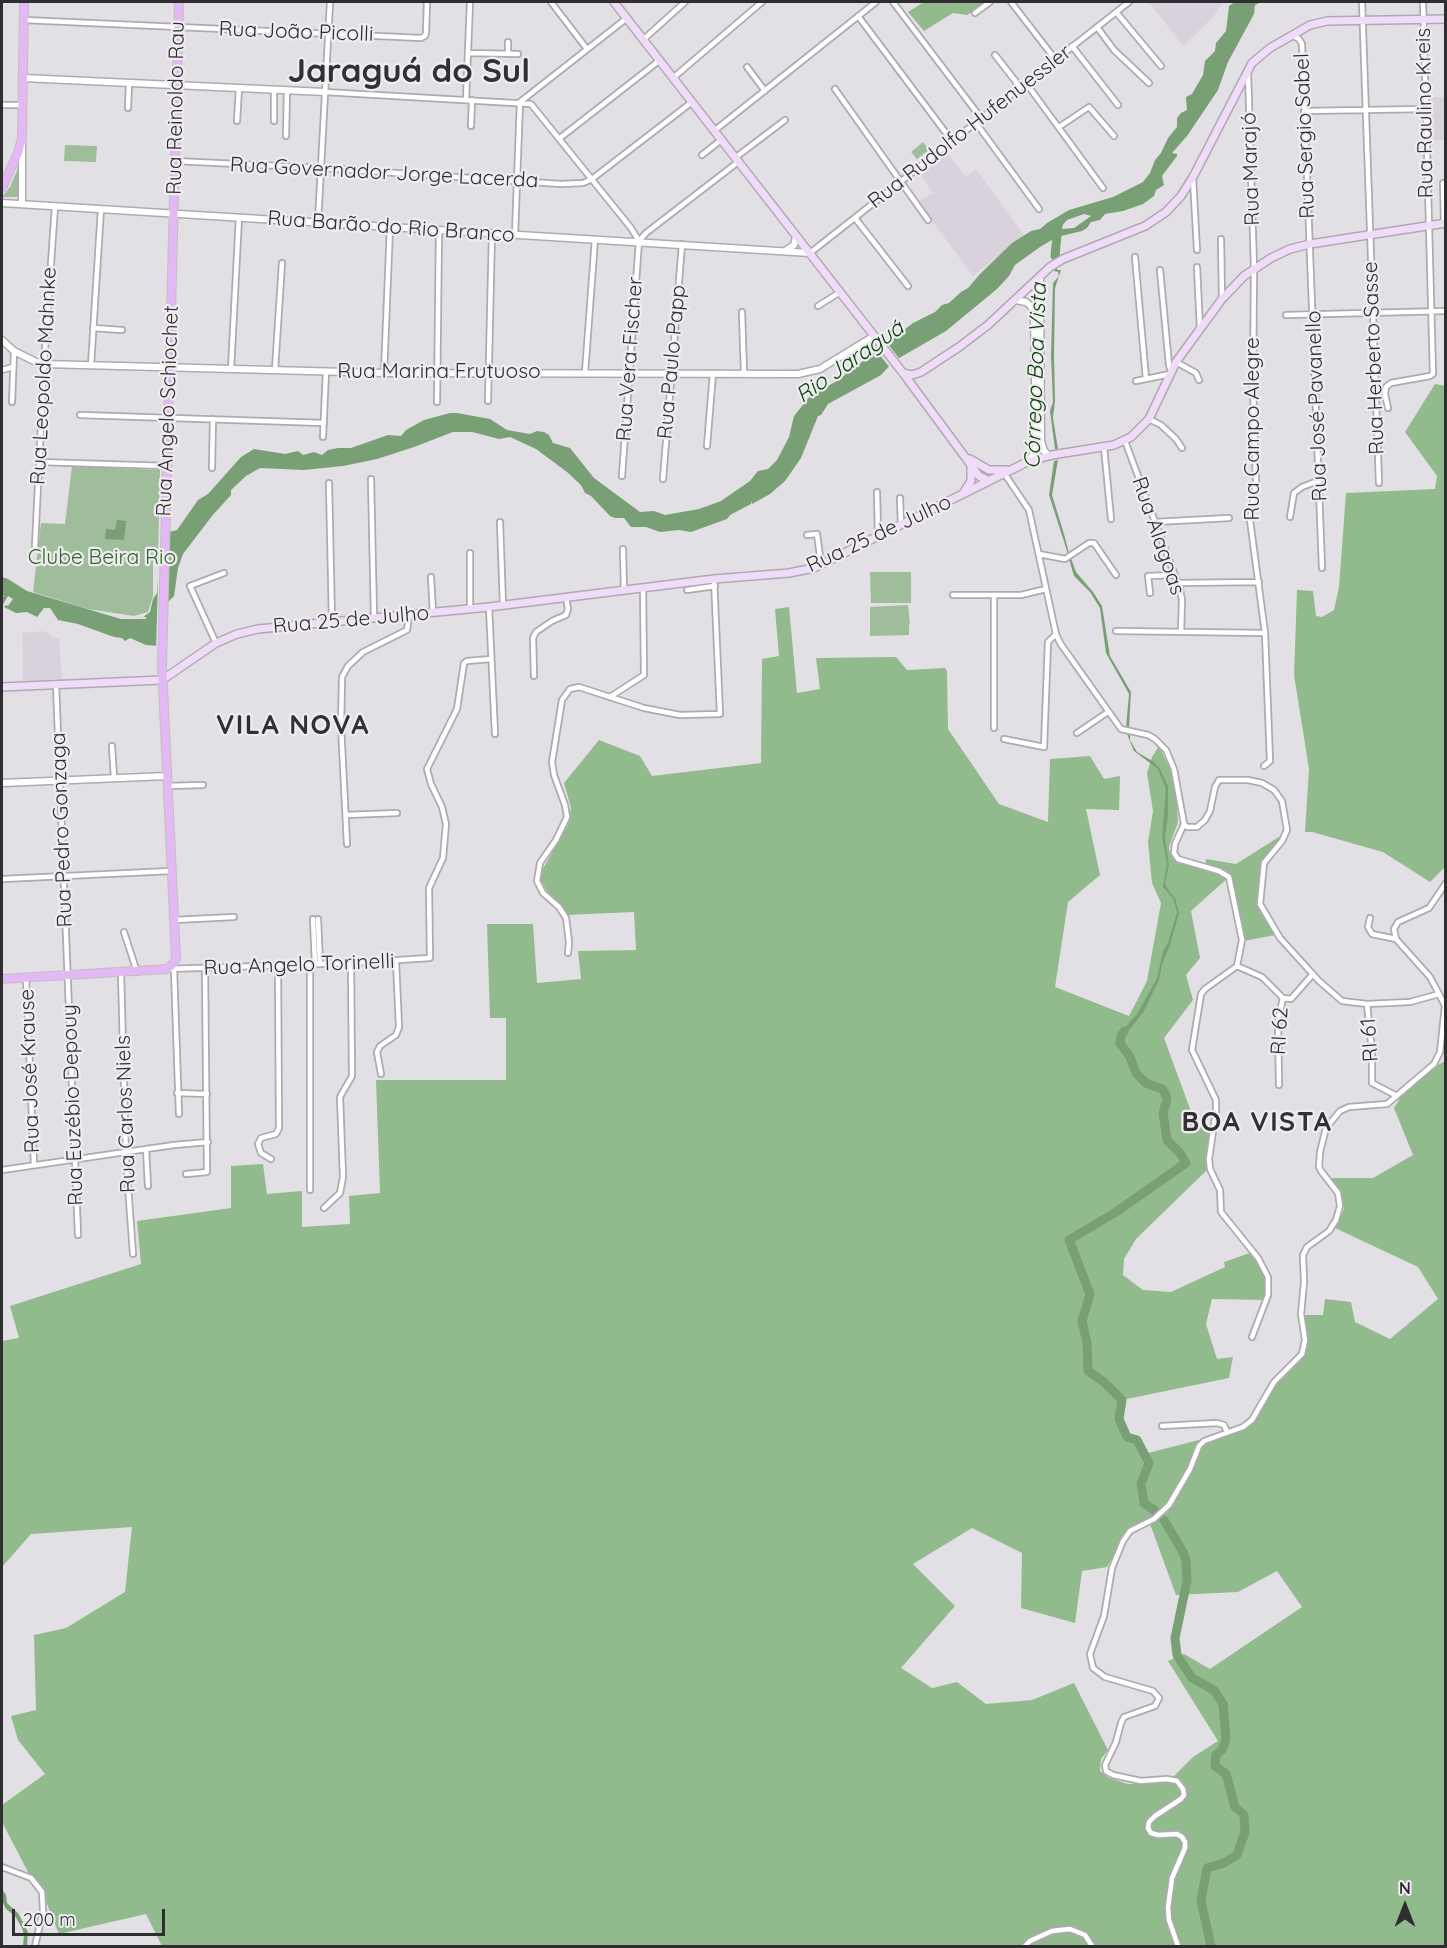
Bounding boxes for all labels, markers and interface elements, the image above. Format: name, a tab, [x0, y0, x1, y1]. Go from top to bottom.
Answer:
street label: Rua João Picolli	[218, 17, 374, 47]
street label: Rua Reinoldo Rau	[162, 21, 190, 195]
street label: Rua Raulino Kreis	[1411, 27, 1439, 199]
street label: Rua Rudolfo Hufenuessler	[863, 40, 1077, 214]
district label: Jaraguá do Sul	[288, 52, 530, 92]
street label: Rua Sergio Sabel	[1290, 53, 1320, 219]
street label: Rua Marajó	[1236, 112, 1266, 226]
street label: Rua Governador Jorge Lacerda	[229, 152, 539, 194]
street label: Rua Barão do Rio Branco	[267, 206, 515, 248]
street label: Rua Herberto Sasse	[1358, 261, 1390, 455]
street label: Rua Leopoldo Mahnke	[26, 267, 62, 485]
street label: Rua Vera Fischer	[612, 276, 648, 442]
water label: Córrego Boa Vista	[1020, 282, 1052, 470]
street label: Rua Paulo Papp	[653, 284, 691, 440]
street label: Rua Angelo Schiochet	[152, 305, 184, 517]
street label: Rua José Pavanello	[1301, 310, 1333, 502]
water label: Rio Jaraguá	[791, 315, 909, 409]
street label: Rua Campo Alegre	[1240, 337, 1266, 521]
street label: Rua Marina Frutuoso	[337, 359, 541, 385]
street label: Rua Alagoas	[1126, 474, 1190, 598]
street label: Rua 25 de Julho	[803, 489, 955, 579]
park label: Clube Beira Rio	[28, 545, 176, 571]
street label: Rua 25 de Julho	[272, 601, 430, 639]
district label: VILA NOVA	[216, 710, 370, 742]
street label: Rua Pedro Gonzaga	[46, 732, 78, 928]
street label: Rua Angelo Torinelli	[203, 949, 395, 981]
street label: Rua José Krause	[15, 988, 45, 1154]
street label: Rua Euzébio Depouy	[57, 1004, 89, 1206]
street label: RI 62	[1266, 1006, 1294, 1056]
street label: RI 61	[1356, 1017, 1384, 1063]
street label: Rua Carlos Niels	[111, 1035, 141, 1193]
district label: BOA VISTA	[1181, 1107, 1333, 1139]
north arrow	[1375, 1876, 1435, 1936]
text: N	[1399, 1878, 1411, 1898]
scale bar	[15, 1897, 168, 1935]
text: 200 m	[23, 1908, 76, 1931]

